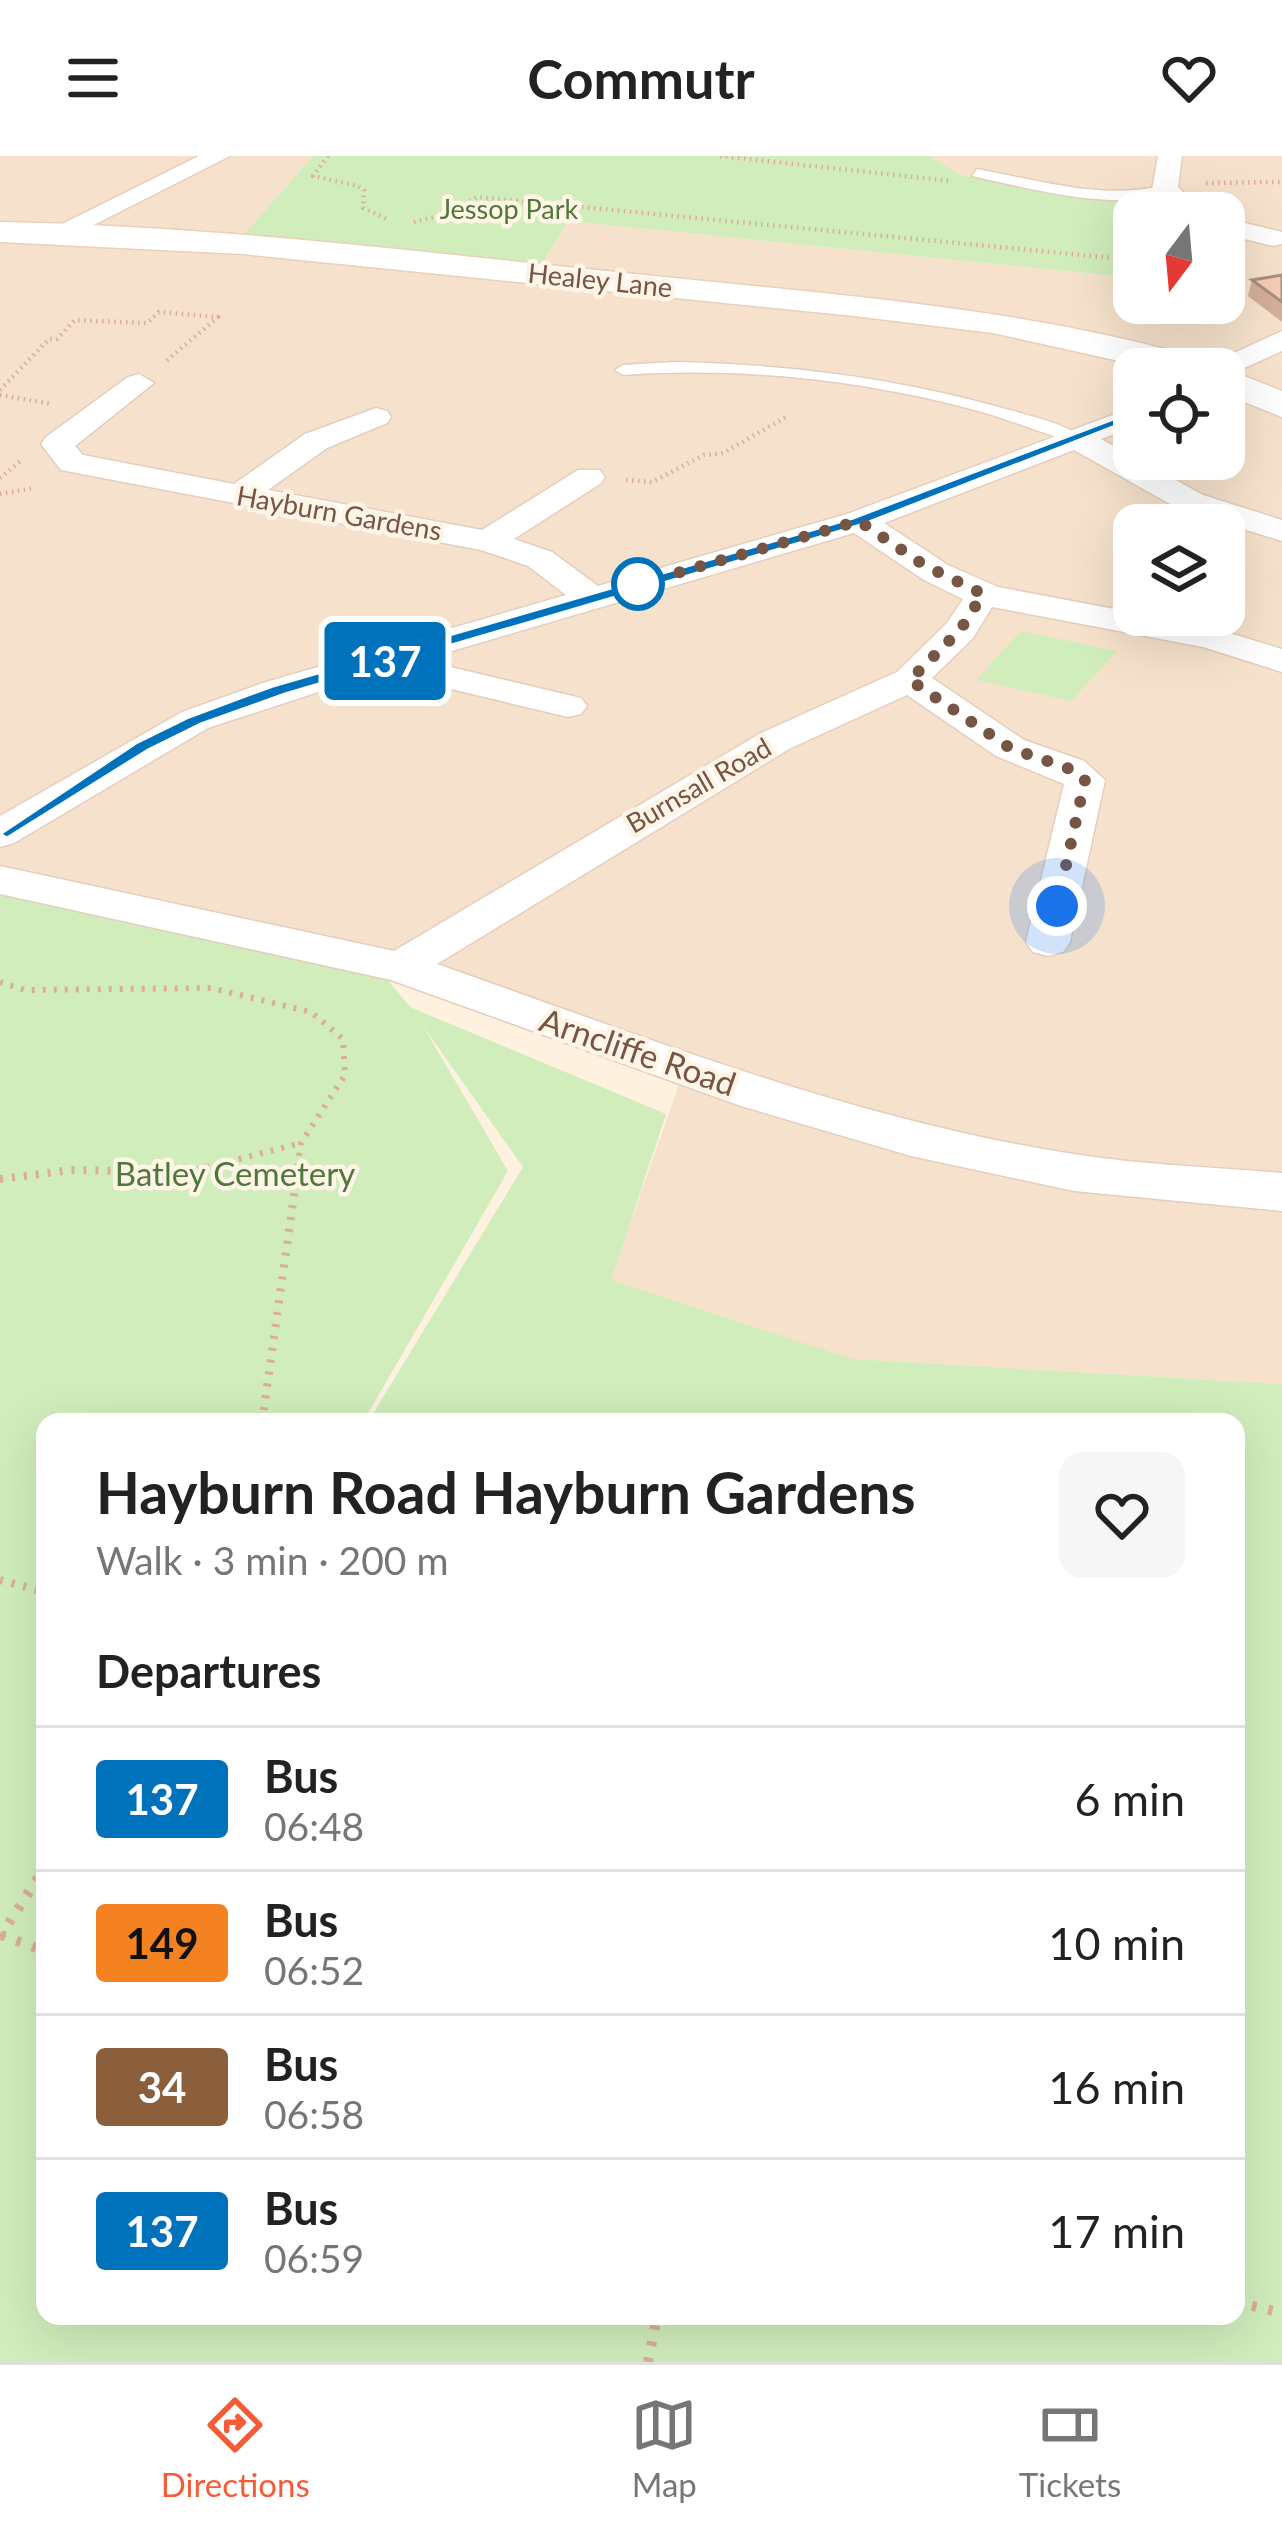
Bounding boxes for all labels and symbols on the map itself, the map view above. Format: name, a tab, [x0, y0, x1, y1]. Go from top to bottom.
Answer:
park label: Jessop Park	[440, 192, 579, 225]
north arrow	[1113, 192, 1245, 324]
street label: Healey Lane	[526, 256, 674, 303]
street label: Hayburn Gardens	[234, 478, 444, 547]
unlabelled marker	[613, 559, 663, 609]
line badge: 137	[316, 622, 454, 700]
street label: Burnsall Road	[620, 730, 777, 839]
your location	[1027, 876, 1087, 936]
street label: Arncliffe Road	[535, 999, 742, 1103]
park label: Batley Cemetery	[115, 1153, 355, 1193]

